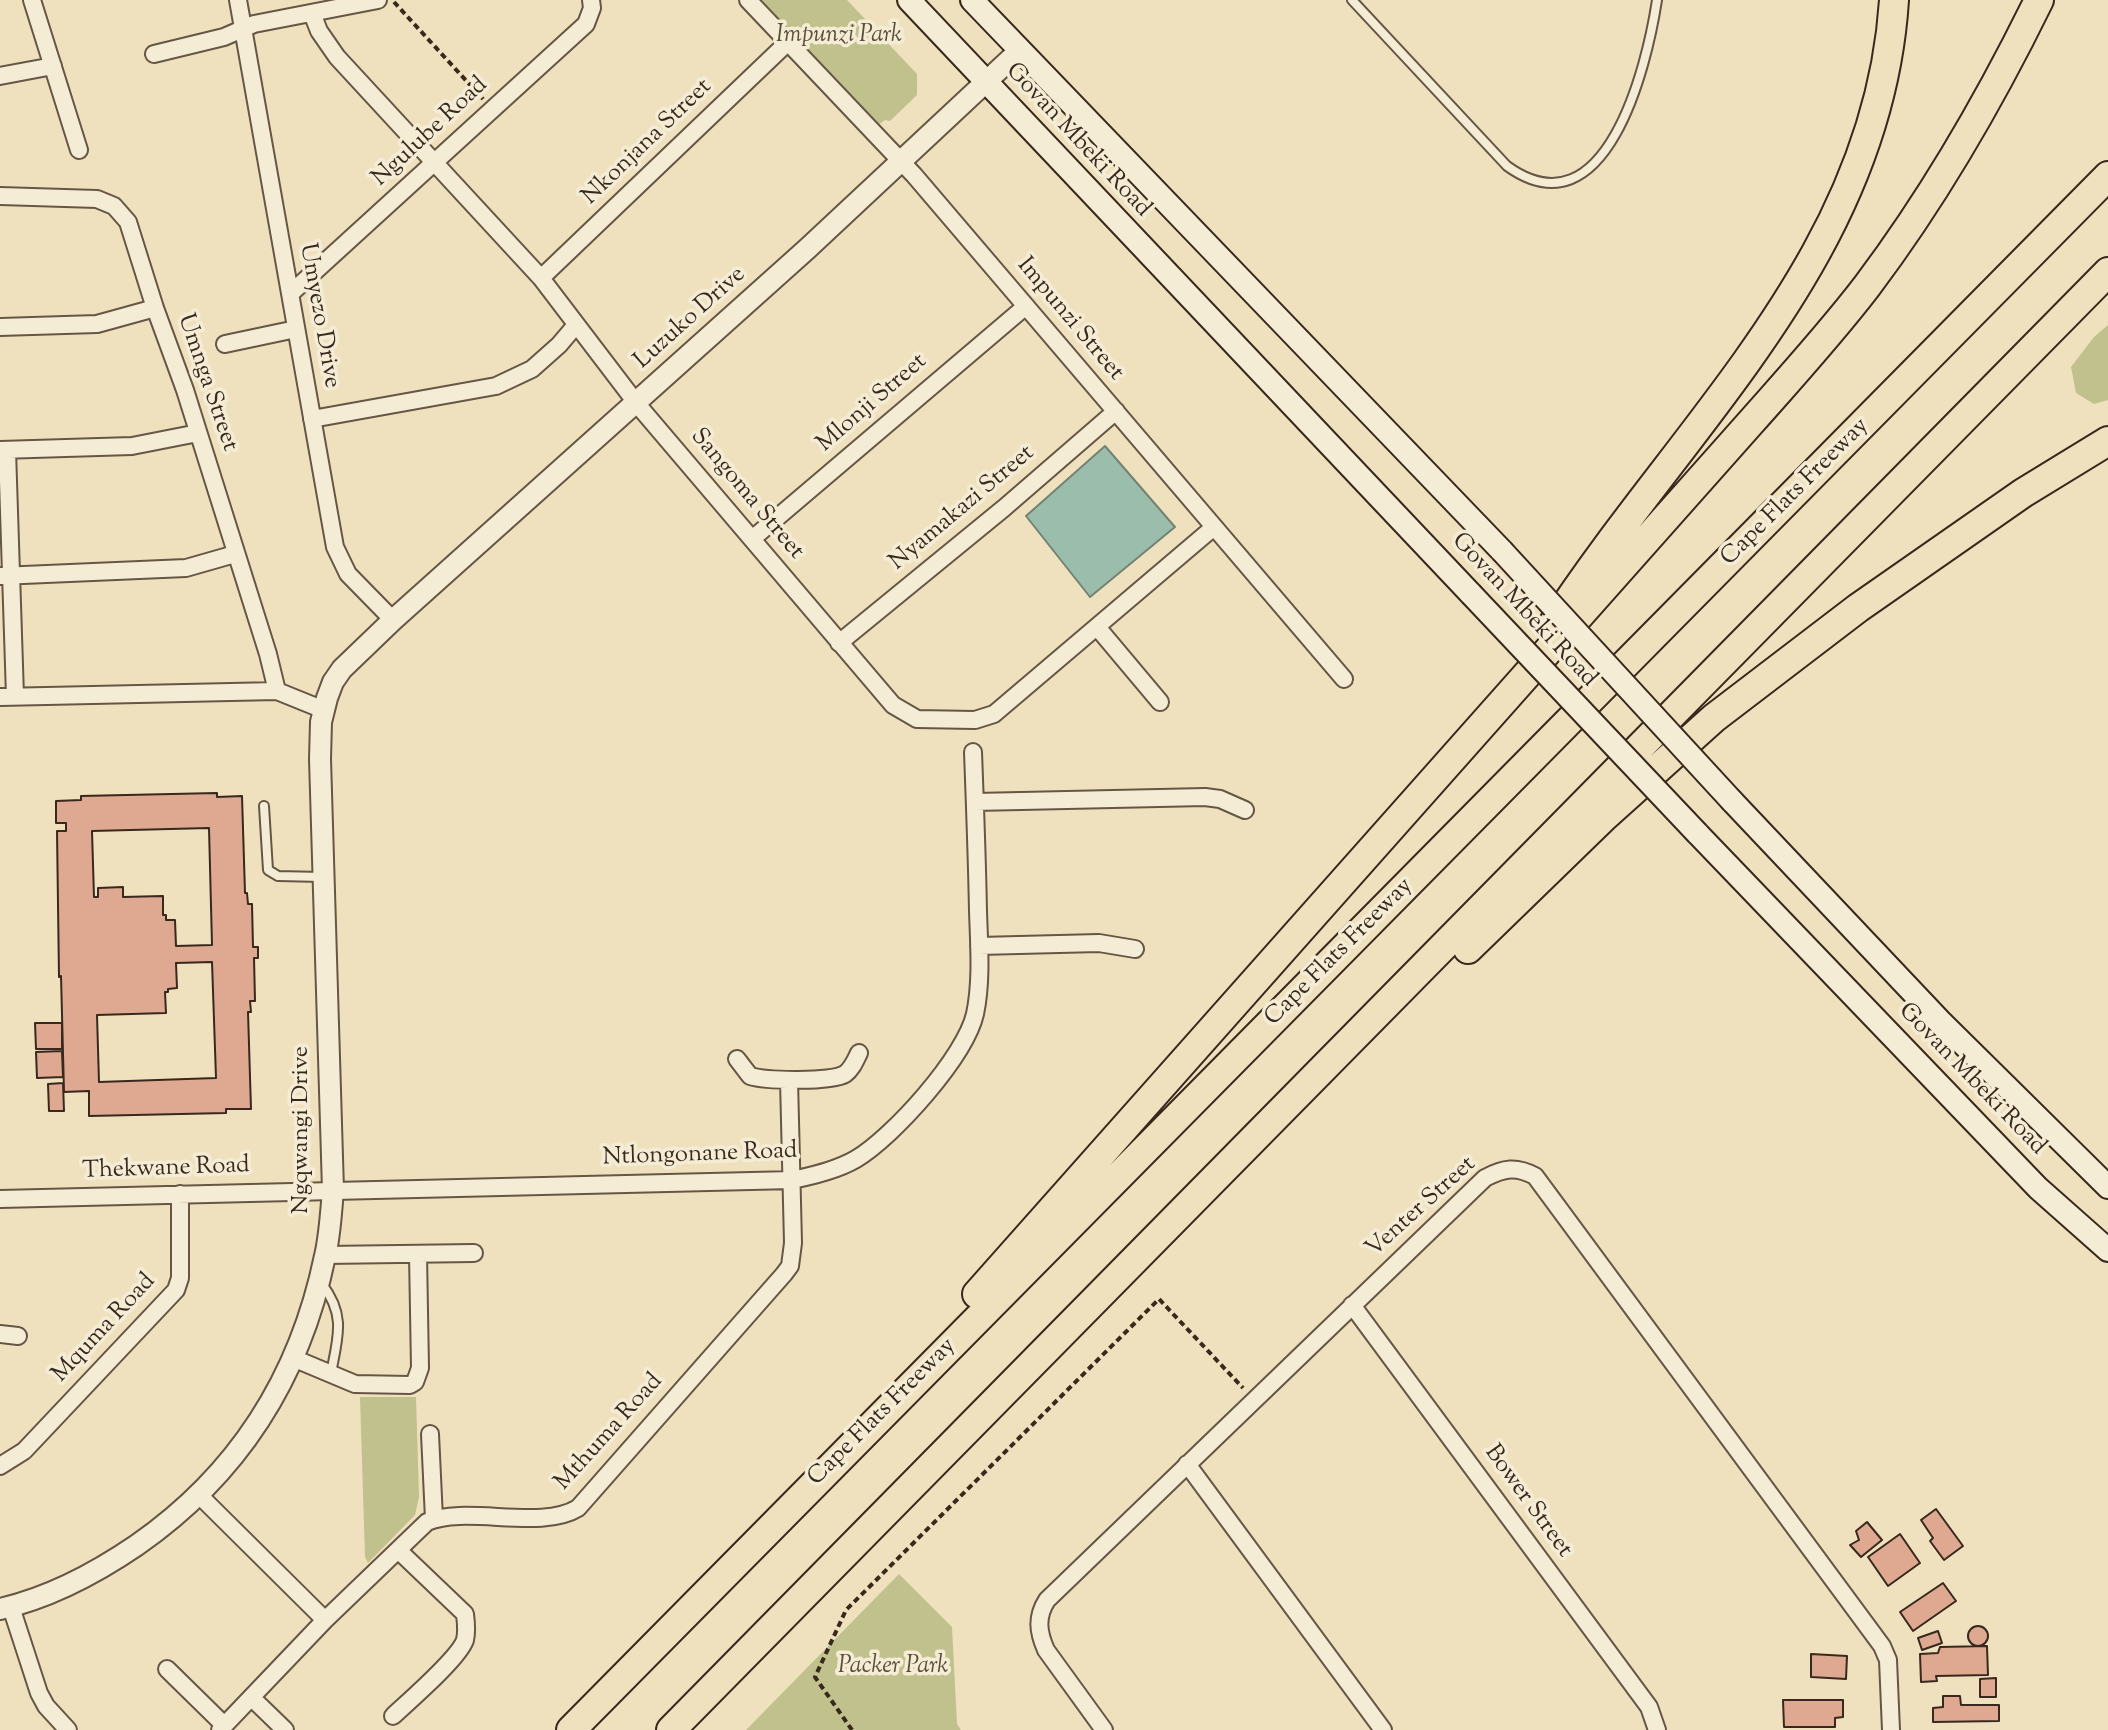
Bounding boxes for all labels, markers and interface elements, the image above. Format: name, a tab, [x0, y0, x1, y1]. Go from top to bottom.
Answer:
park label: Impunzi Park	[776, 23, 902, 51]
street label: Govan Mbeki Road	[998, 58, 1156, 224]
street label: Ngulube Road	[367, 72, 495, 194]
street label: Nkonjana Street	[577, 74, 719, 212]
street label: Umyezo Drive	[291, 241, 345, 391]
street label: Impunzi Street	[1009, 253, 1129, 387]
street label: Luzuko Drive	[629, 262, 753, 376]
street label: Umnga Street	[169, 311, 243, 455]
street label: Mlonji Street	[812, 349, 934, 459]
street label: Cape Flats Freeway	[1716, 413, 1876, 573]
street label: Sangoma Street	[683, 424, 809, 566]
street label: Nyamakazi Street	[885, 440, 1041, 578]
street label: Govan Mbeki Road	[1444, 528, 1602, 694]
street label: Cape Flats Freeway	[1260, 873, 1420, 1033]
street label: Govan Mbeki Road	[1891, 998, 2051, 1162]
street label: Ngqwangi Drive	[289, 1046, 317, 1214]
street label: Ntlongonane Road	[602, 1138, 798, 1174]
street label: Venter Street	[1361, 1151, 1483, 1265]
street label: Thekwane Road	[82, 1153, 250, 1187]
street label: Mquma Road	[47, 1268, 163, 1390]
street label: Cape Flats Freeway	[803, 1333, 963, 1493]
street label: Mthuma Road	[550, 1368, 670, 1498]
street label: Bower Street	[1477, 1440, 1577, 1564]
park label: Packer Park	[838, 1654, 948, 1682]

